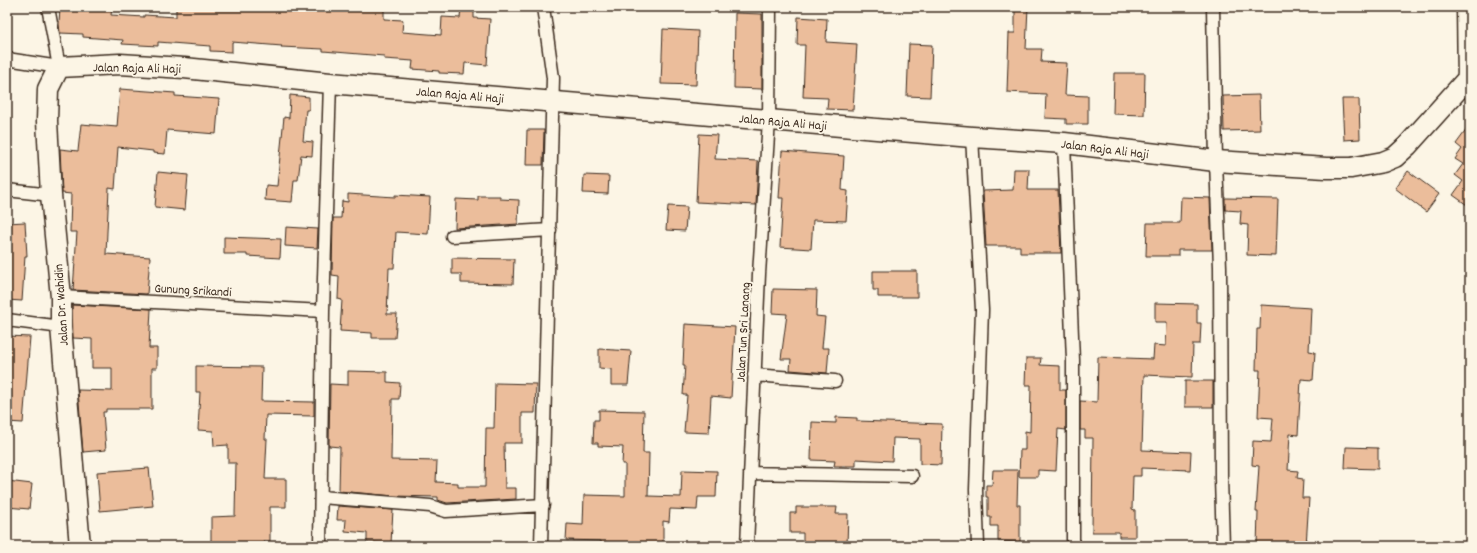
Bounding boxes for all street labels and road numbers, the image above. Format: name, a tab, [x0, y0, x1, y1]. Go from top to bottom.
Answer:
street label: Jalan Raja Ali Haji	[93, 59, 182, 80]
street label: Jalan Raja Ali Haji	[415, 83, 505, 110]
street label: Jalan Raja Ali Haji	[738, 110, 828, 137]
street label: Jalan Raja Ali Haji	[1060, 136, 1150, 165]
street label: Jalan Dr. Wahidin	[50, 263, 75, 346]
street label: Gunung Srikandi	[154, 280, 233, 303]
street label: Jalan Tun Sri Lanang	[732, 281, 757, 383]

